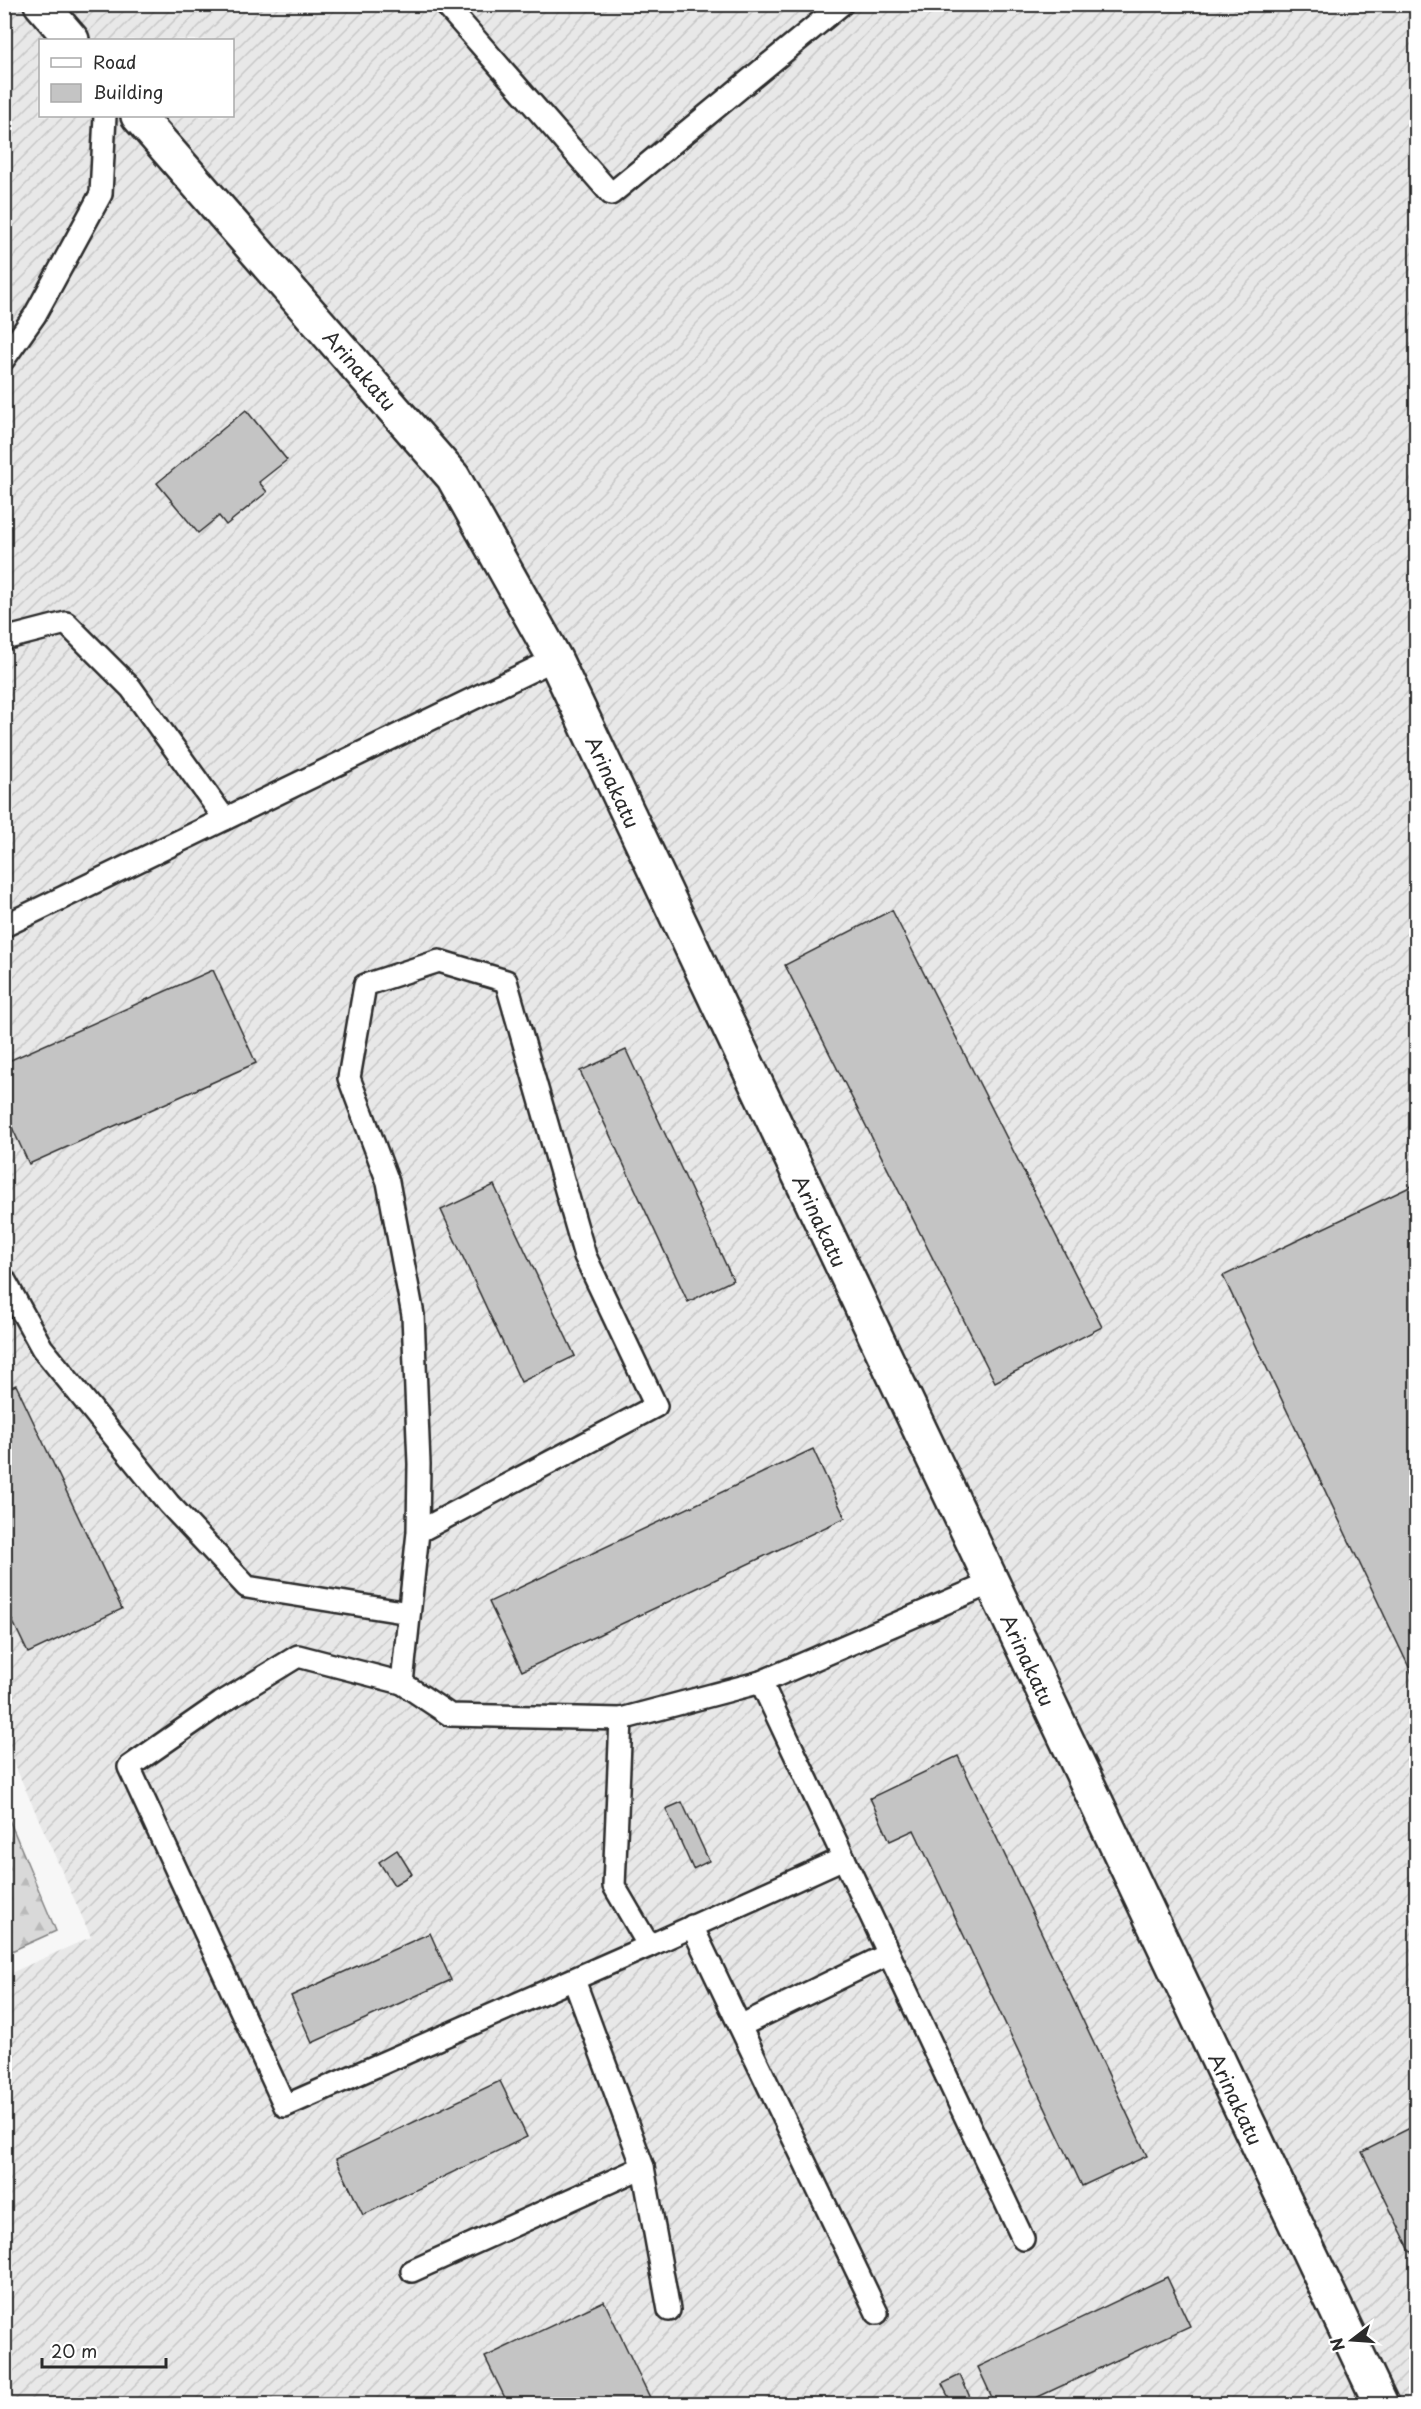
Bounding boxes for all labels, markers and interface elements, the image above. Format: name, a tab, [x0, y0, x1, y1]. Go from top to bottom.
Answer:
legend	[39, 39, 234, 117]
text: Road	[93, 48, 137, 75]
text: Building	[93, 78, 163, 105]
street label: Arinakatu	[316, 323, 404, 417]
street label: Arinakatu	[579, 731, 647, 833]
street label: Arinakatu	[786, 1170, 854, 1272]
street label: Arinakatu	[994, 1609, 1062, 1711]
street label: Arinakatu	[1202, 2048, 1270, 2150]
north arrow	[1322, 2310, 1382, 2370]
scale bar	[42, 2331, 166, 2369]
text: N	[1323, 2335, 1350, 2354]
text: 20 m	[51, 2337, 97, 2364]

